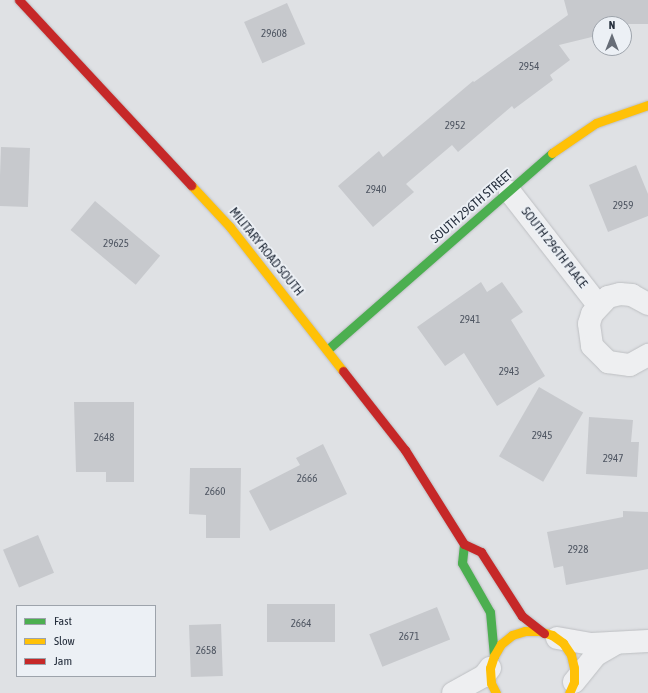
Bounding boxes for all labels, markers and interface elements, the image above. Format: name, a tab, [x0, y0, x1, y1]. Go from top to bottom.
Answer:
north arrow	[592, 16, 632, 56]
text: N	[609, 19, 615, 31]
house number: 29608	[261, 26, 287, 40]
house number: 2954	[519, 59, 539, 73]
house number: 2952	[445, 118, 465, 132]
street label: SOUTH 296TH STREET	[428, 167, 516, 247]
house number: 2940	[366, 182, 386, 196]
house number: 2959	[613, 198, 633, 212]
street label: SOUTH 296TH PLACE	[518, 204, 590, 292]
street label: MILITARY ROAD SOUTH	[226, 205, 306, 299]
house number: 29625	[103, 236, 129, 250]
house number: 2941	[460, 312, 480, 326]
house number: 2943	[499, 364, 519, 378]
house number: 2945	[532, 428, 552, 442]
house number: 2648	[94, 430, 114, 444]
house number: 2947	[603, 451, 623, 465]
house number: 2666	[297, 471, 317, 485]
house number: 2660	[205, 484, 225, 498]
house number: 2928	[568, 542, 588, 556]
legend	[16, 605, 156, 677]
text: Fast	[54, 614, 72, 628]
house number: 2664	[291, 616, 311, 630]
house number: 2671	[399, 629, 419, 643]
text: Slow	[54, 634, 75, 648]
house number: 2658	[196, 643, 216, 657]
text: Jam	[54, 654, 72, 668]

